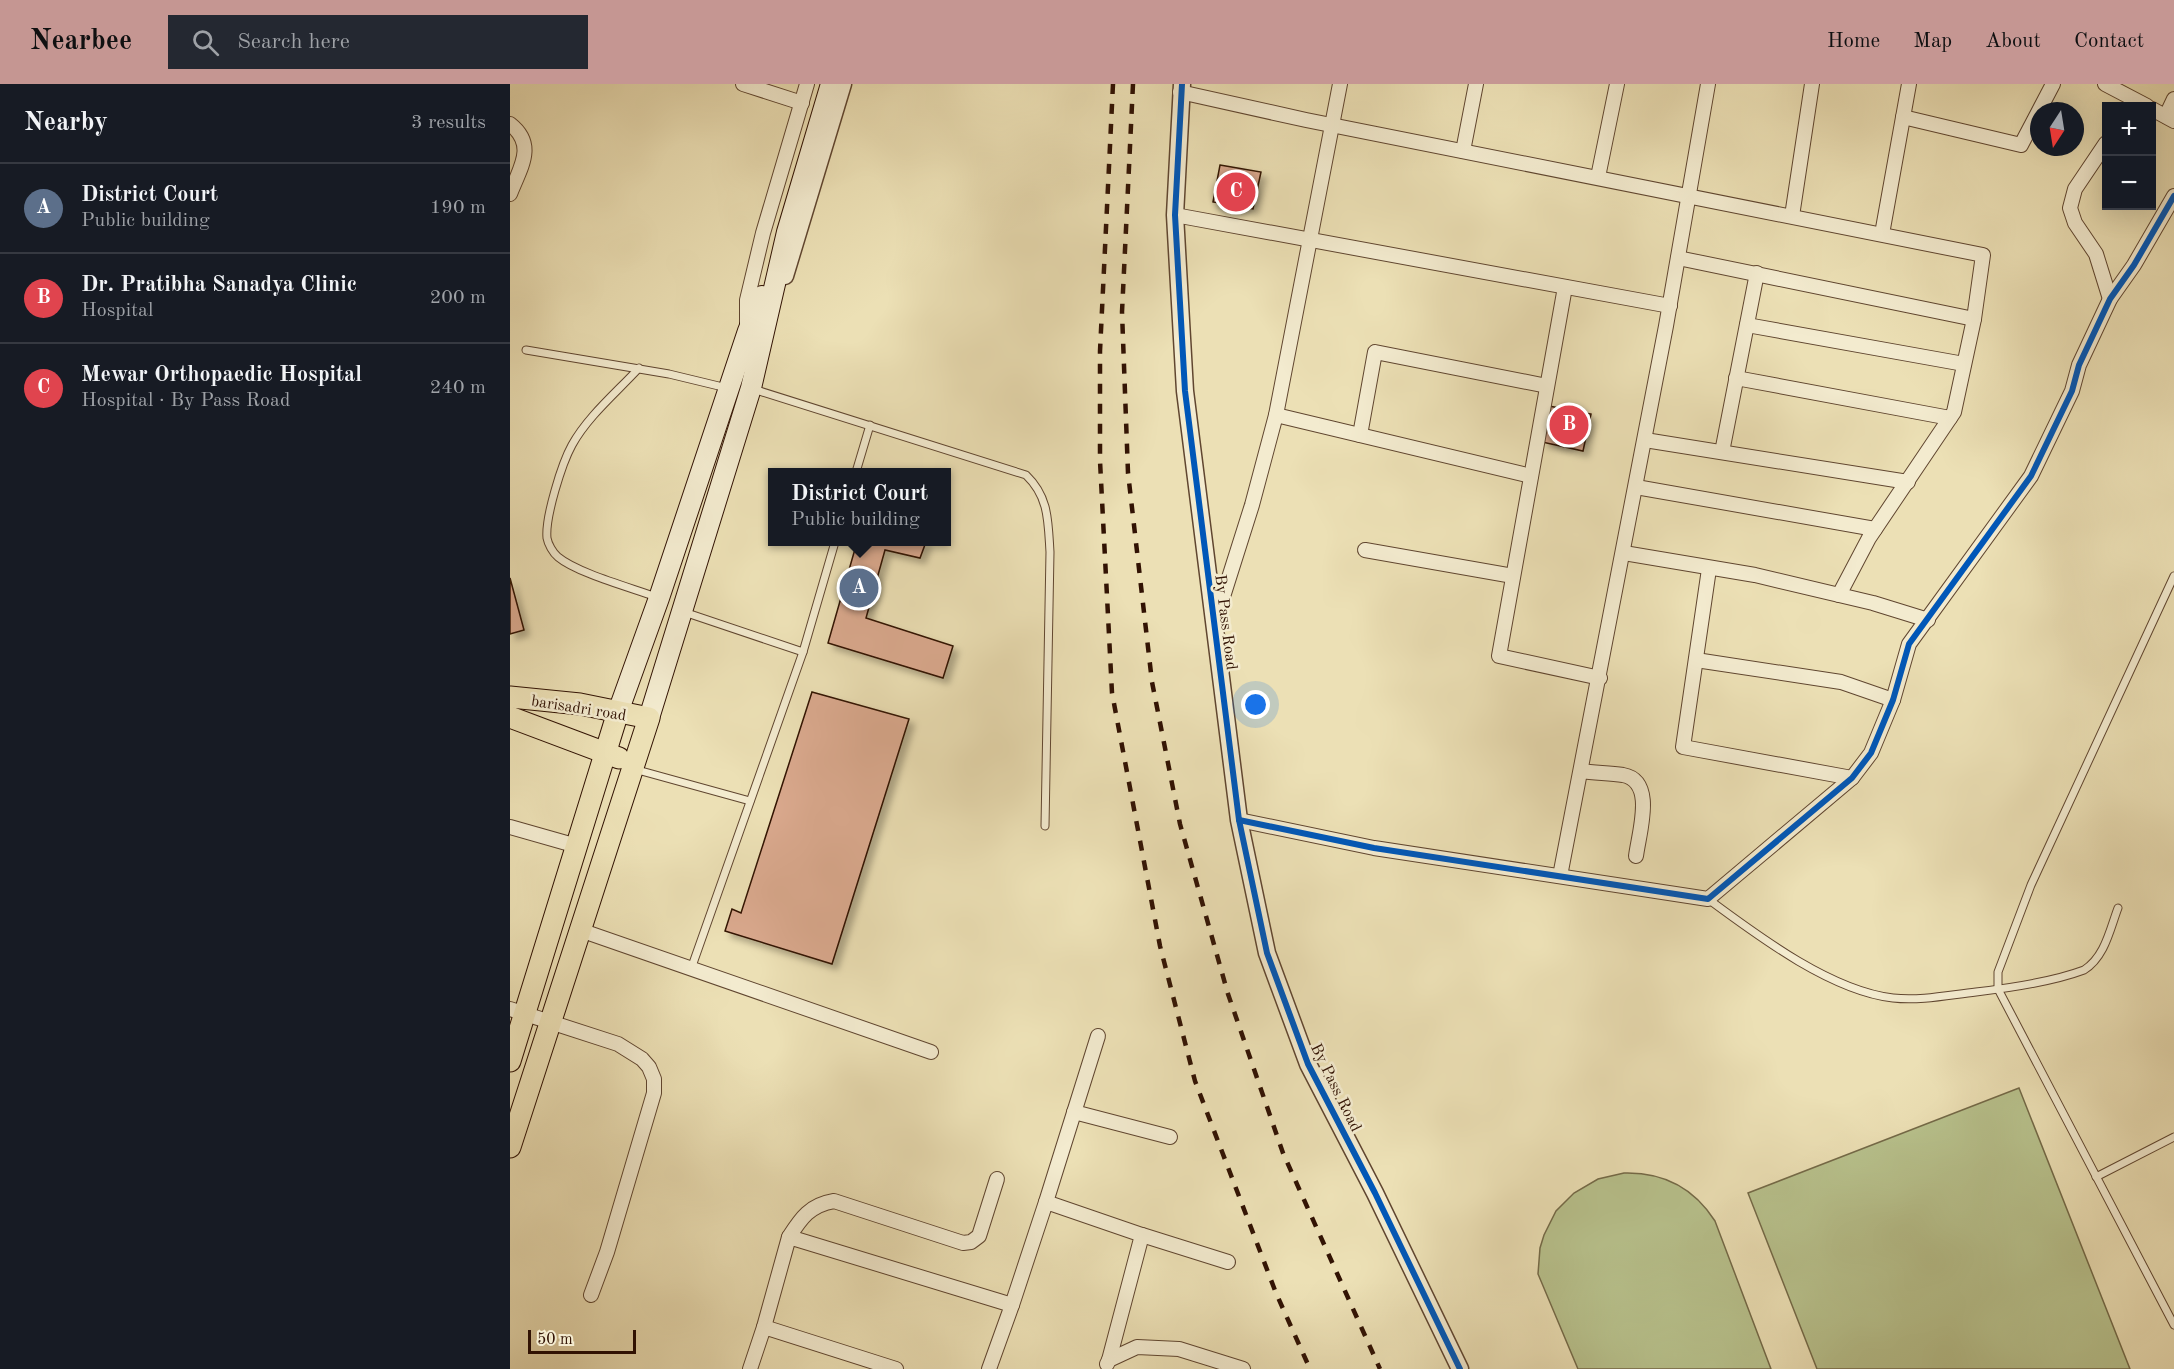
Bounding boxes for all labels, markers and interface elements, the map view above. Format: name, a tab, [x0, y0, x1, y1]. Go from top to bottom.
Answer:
search box	[168, 15, 588, 69]
icon: search	[189, 26, 222, 59]
text: Nearbee	[30, 28, 132, 56]
text: Search here	[237, 31, 350, 53]
text: Home	[1827, 31, 1880, 52]
text: Map	[1913, 31, 1952, 52]
text: About	[1985, 31, 2041, 52]
text: Contact	[2074, 31, 2144, 52]
north arrow	[2030, 102, 2084, 156]
map controls	[2102, 102, 2156, 210]
button: +	[2102, 102, 2156, 156]
text: Nearby	[24, 110, 108, 136]
text: 3 results	[411, 113, 486, 133]
button: −	[2102, 156, 2156, 210]
pin: C	[1216, 170, 1256, 214]
text: District Court	[81, 184, 218, 206]
text: A	[36, 198, 51, 218]
text: 190 m	[430, 198, 486, 218]
text: Public building	[81, 211, 210, 231]
text: Dr. Pratibha Sanadya Clinic	[81, 274, 357, 296]
text: B	[36, 288, 51, 308]
text: 200 m	[430, 288, 486, 308]
text: Hospital	[81, 301, 153, 321]
text: Mewar Orthopaedic Hospital	[81, 364, 362, 386]
text: C	[37, 378, 50, 398]
text: 240 m	[430, 378, 486, 398]
text: Hospital · By Pass Road	[81, 391, 290, 411]
pin: B	[1550, 402, 1588, 448]
popup	[768, 468, 951, 546]
text: District Court	[791, 483, 928, 505]
text: Public building	[791, 510, 920, 530]
pin: A	[840, 566, 878, 610]
street label: By Pass Road	[1211, 574, 1239, 671]
your location	[1241, 690, 1270, 719]
street label: barisadri road	[530, 694, 627, 724]
street label: By Pass Road	[1307, 1041, 1363, 1135]
scale bar	[528, 1327, 636, 1354]
text: 50 m	[537, 1332, 573, 1348]

